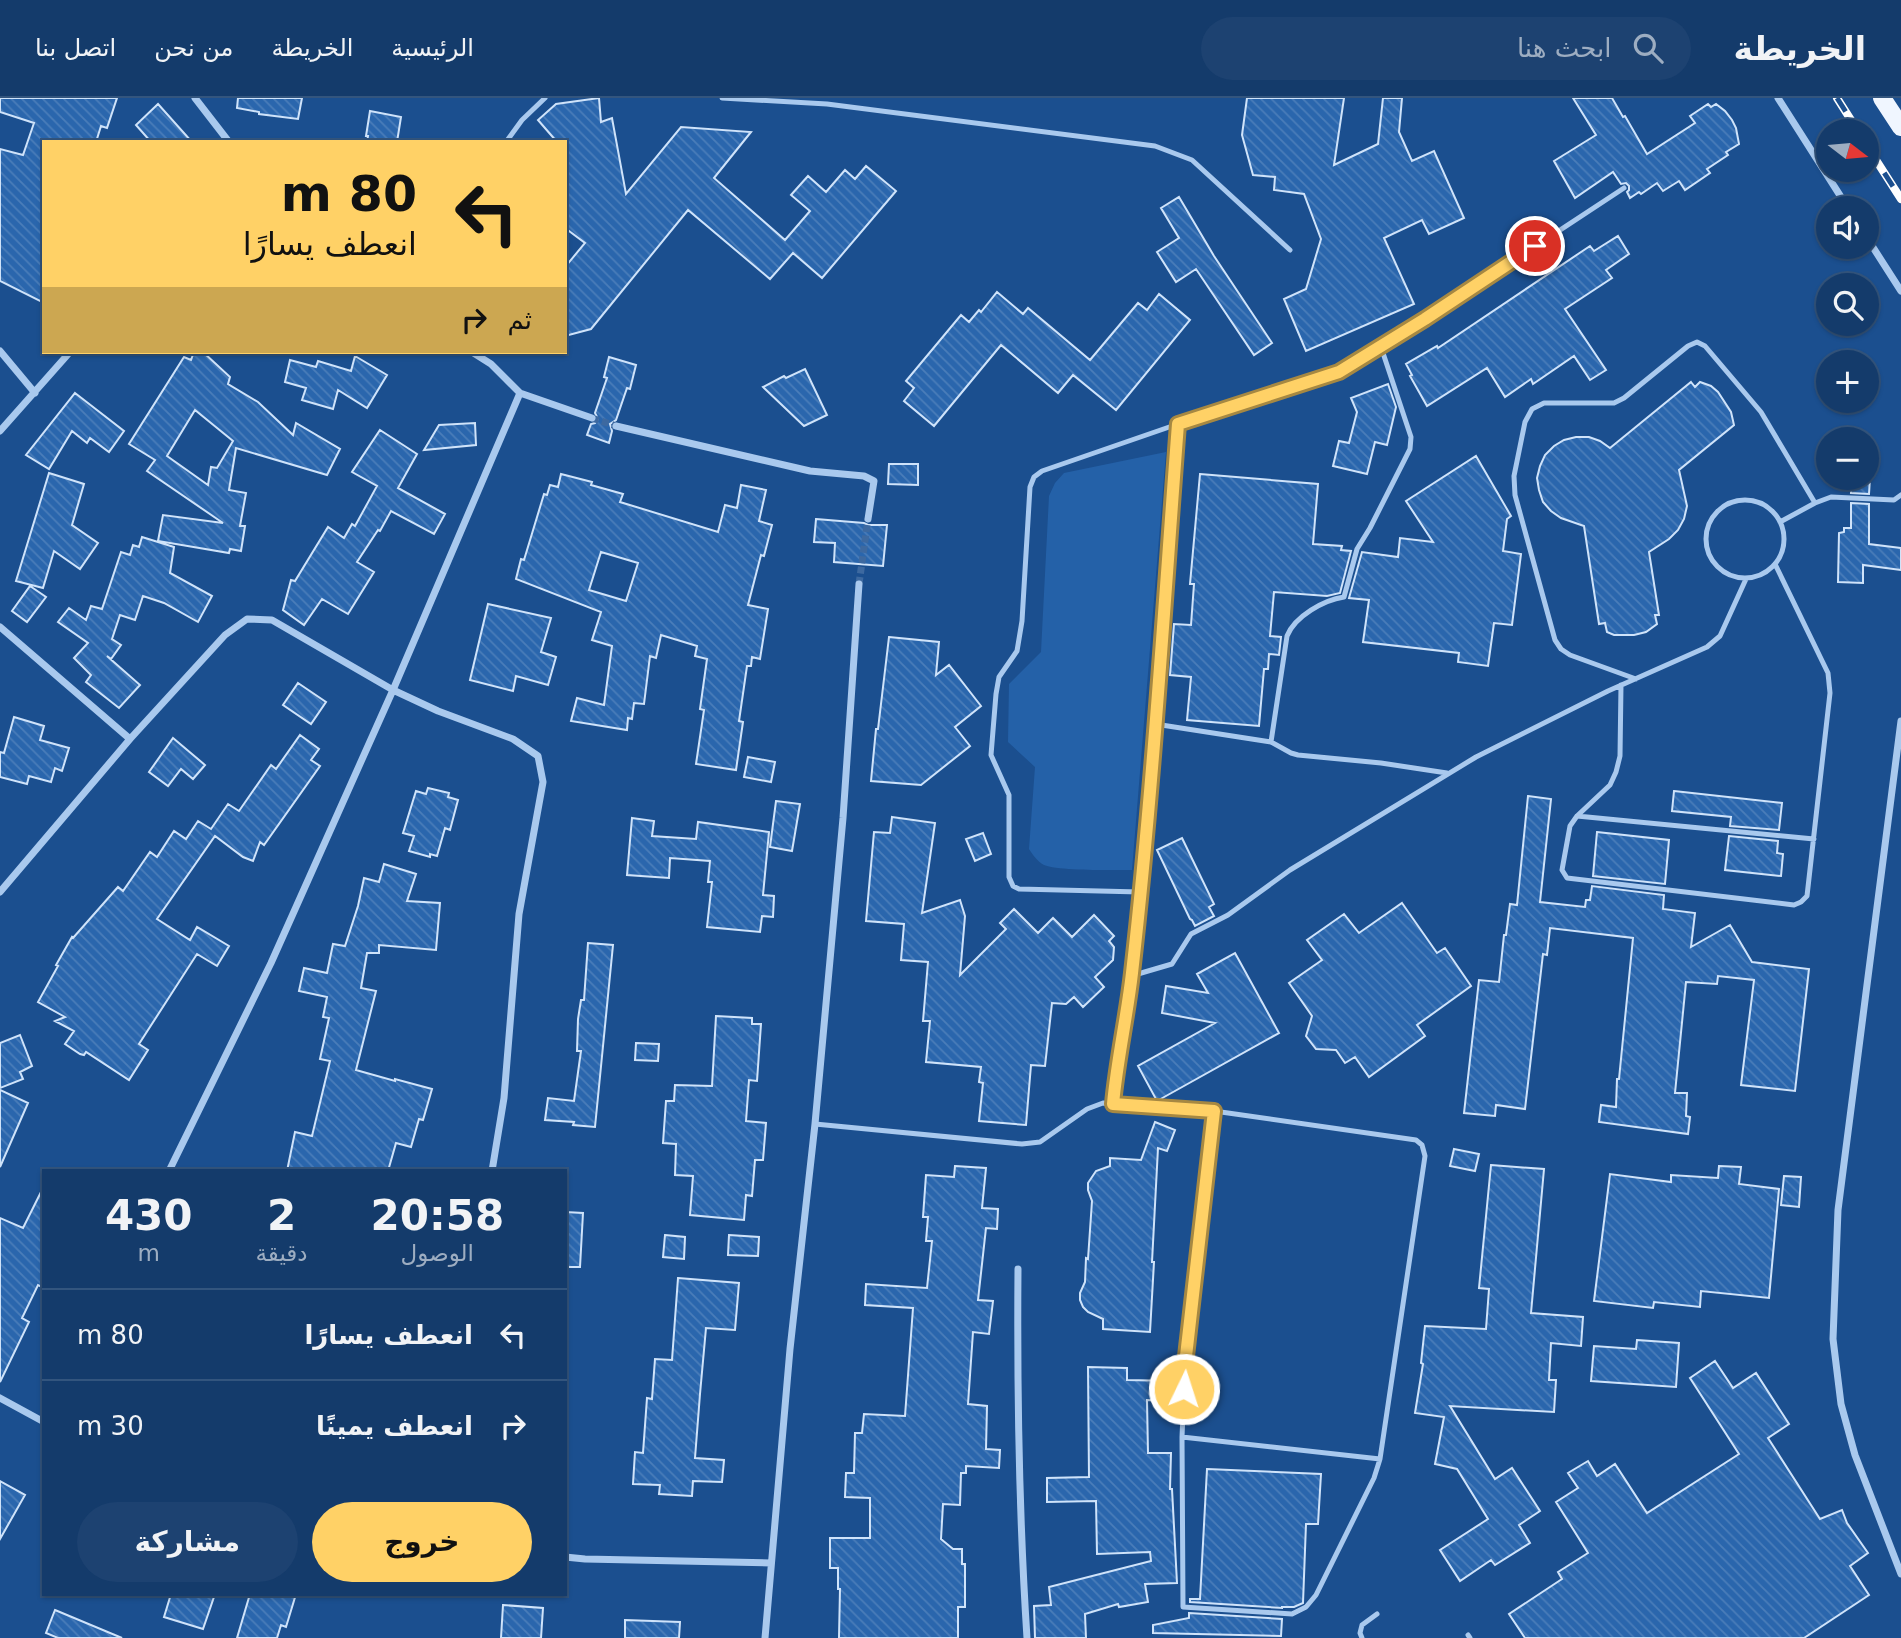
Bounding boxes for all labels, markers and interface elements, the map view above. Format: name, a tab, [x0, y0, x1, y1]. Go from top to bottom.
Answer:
search box	[1201, 17, 1691, 80]
icon: search	[1629, 29, 1667, 67]
text: الخريطة	[1733, 29, 1866, 68]
text: ابحث هنا	[1517, 33, 1611, 63]
text: اتصل بنا	[35, 34, 116, 62]
text: من نحن	[154, 34, 233, 62]
text: الخريطة	[271, 34, 353, 62]
text: الرئيسية	[391, 34, 474, 62]
north arrow	[1816, 119, 1880, 182]
map controls	[1816, 119, 1879, 490]
text: 80 m	[281, 166, 417, 223]
icon: left	[441, 168, 532, 259]
button: sound	[1816, 196, 1879, 259]
pin	[1505, 216, 1565, 276]
text: انعطف يسارًا	[243, 225, 417, 263]
icon: arrive	[1516, 227, 1554, 265]
button: search	[1816, 273, 1879, 336]
icon: right	[455, 301, 493, 339]
text: ثم	[507, 305, 532, 335]
button: +	[1816, 350, 1879, 413]
button: −	[1816, 427, 1879, 490]
text: 430	[105, 1191, 193, 1240]
text: 2	[267, 1191, 296, 1240]
text: 20:58	[370, 1191, 504, 1240]
text: m	[138, 1240, 160, 1266]
text: دقيقة	[255, 1240, 308, 1266]
text: الوصول	[401, 1240, 474, 1266]
icon: left	[494, 1316, 532, 1354]
text: 80 m	[77, 1320, 144, 1350]
text: انعطف يسارًا	[304, 1320, 473, 1350]
position arrow	[1147, 1352, 1221, 1426]
icon: right	[494, 1407, 532, 1445]
text: 30 m	[77, 1411, 144, 1441]
text: انعطف يمينًا	[316, 1411, 473, 1441]
button: مشاركة	[77, 1502, 298, 1582]
button: خروج	[312, 1502, 532, 1582]

